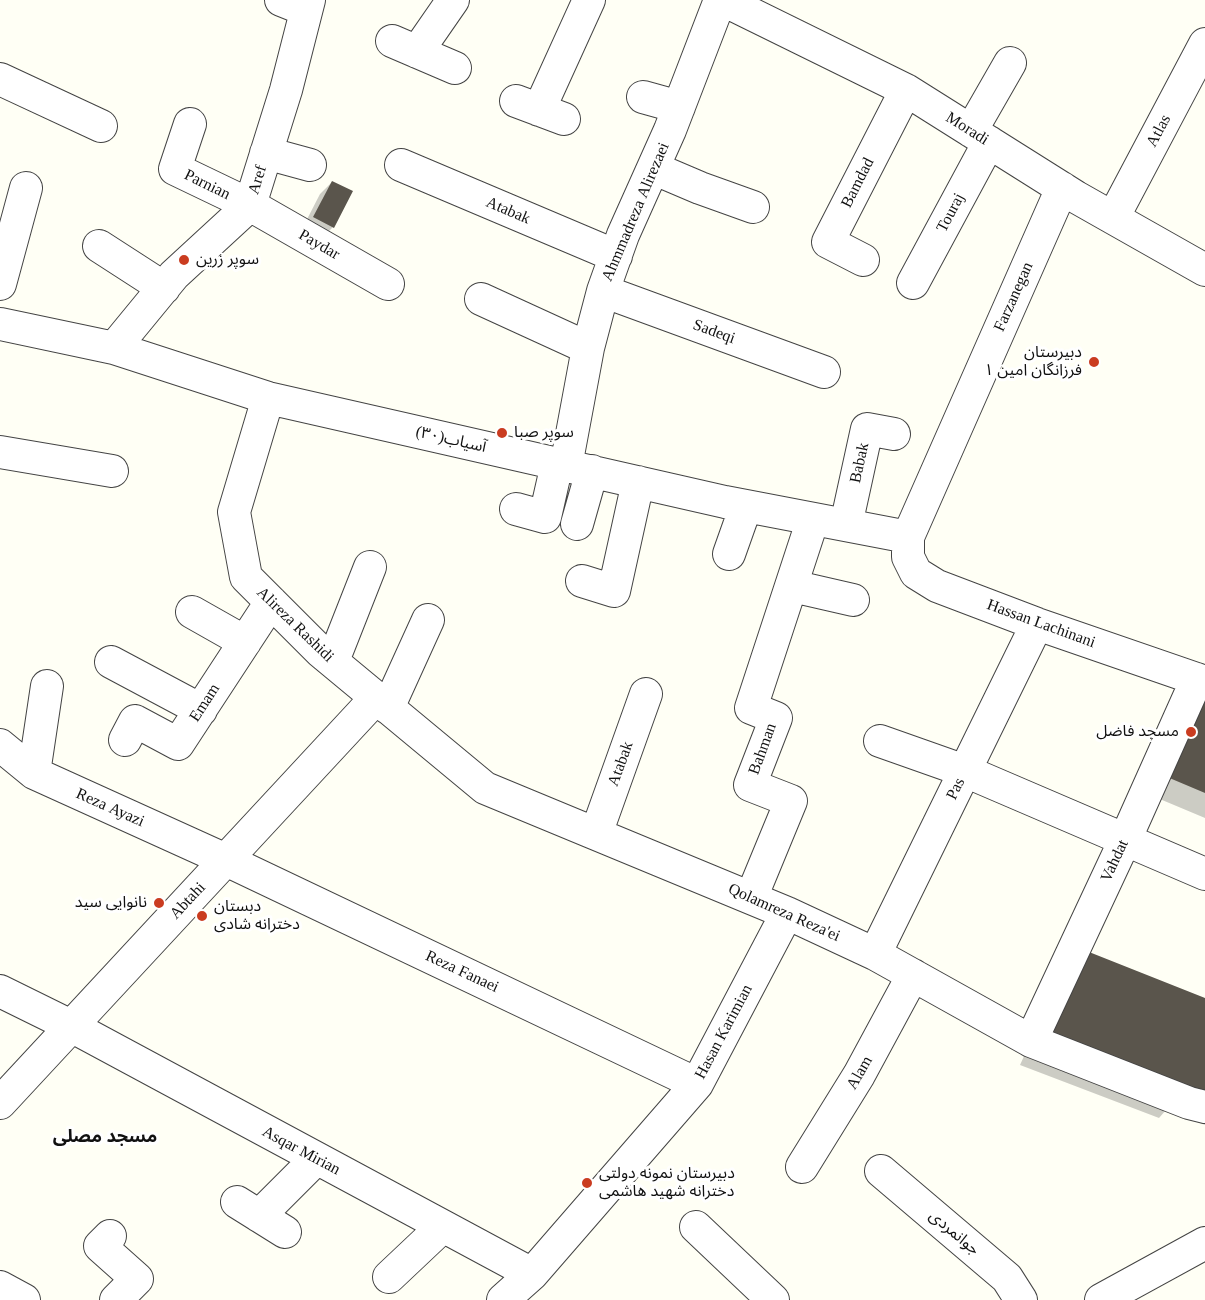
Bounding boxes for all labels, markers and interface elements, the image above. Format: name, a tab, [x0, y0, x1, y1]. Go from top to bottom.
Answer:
street label: Moradi	[942, 108, 992, 150]
street label: Atlas	[1143, 112, 1175, 150]
street label: Ahmmadreza Alirezaei	[598, 140, 674, 284]
street label: Bamdad	[837, 155, 879, 211]
street label: Aref	[245, 163, 271, 197]
street label: Parnian	[181, 166, 233, 204]
street label: Touraj	[933, 190, 969, 236]
street label: Atabak	[483, 193, 533, 229]
street label: Paydar	[295, 226, 343, 264]
place label: سوپر زرین	[196, 250, 259, 270]
marker: سوپر زرین	[177, 253, 191, 267]
street label: Farzanegan	[990, 259, 1038, 335]
street label: Sadeqi	[690, 316, 738, 348]
place label: دبیرستان فرزانگان امین ۱	[984, 343, 1082, 381]
marker: دبیرستان فرزانگان امین ۱	[1087, 355, 1101, 369]
street label: آسیاب(۳۰)	[414, 423, 488, 457]
place label: سوپر صبا	[514, 423, 574, 443]
marker: سوپر صبا	[495, 426, 509, 440]
street label: Babak	[846, 441, 874, 485]
street label: Alireza Rashidi	[252, 583, 338, 667]
street label: Hassan Lachinani	[984, 595, 1098, 653]
street label: Emam	[186, 680, 224, 726]
street label: Bahman	[745, 721, 781, 777]
place label: مسجد فاضل	[1096, 722, 1179, 742]
marker: مسجد فاضل	[1184, 725, 1198, 739]
street label: Atabak	[604, 739, 638, 789]
street label: Pas	[942, 775, 970, 803]
street label: Reza Ayazi	[73, 784, 147, 832]
street label: Vahdat	[1097, 837, 1133, 885]
street label: Abtahi	[166, 879, 210, 923]
street label: Qolamreza Reza'ei	[725, 880, 843, 946]
place label: نانوایی سید	[75, 893, 147, 913]
marker: نانوایی سید	[152, 896, 166, 910]
place label: دبستان دخترانه شادی	[214, 897, 300, 935]
marker: دبستان دخترانه شادی	[195, 909, 209, 923]
street label: Reza Fanaei	[422, 947, 502, 997]
street label: Hasan Karimian	[691, 981, 757, 1083]
street label: Alam	[843, 1053, 877, 1093]
street label: Asqar Mirian	[259, 1122, 343, 1180]
district label: مسجد مصلی	[53, 1126, 157, 1148]
place label: دبیرستان نمونه دولتی دخترانه شهید هاشمی	[599, 1164, 735, 1202]
marker: دبیرستان نمونه دولتی دخترانه شهید هاشمی	[580, 1176, 594, 1190]
street label: جوانمردی	[925, 1206, 983, 1260]

